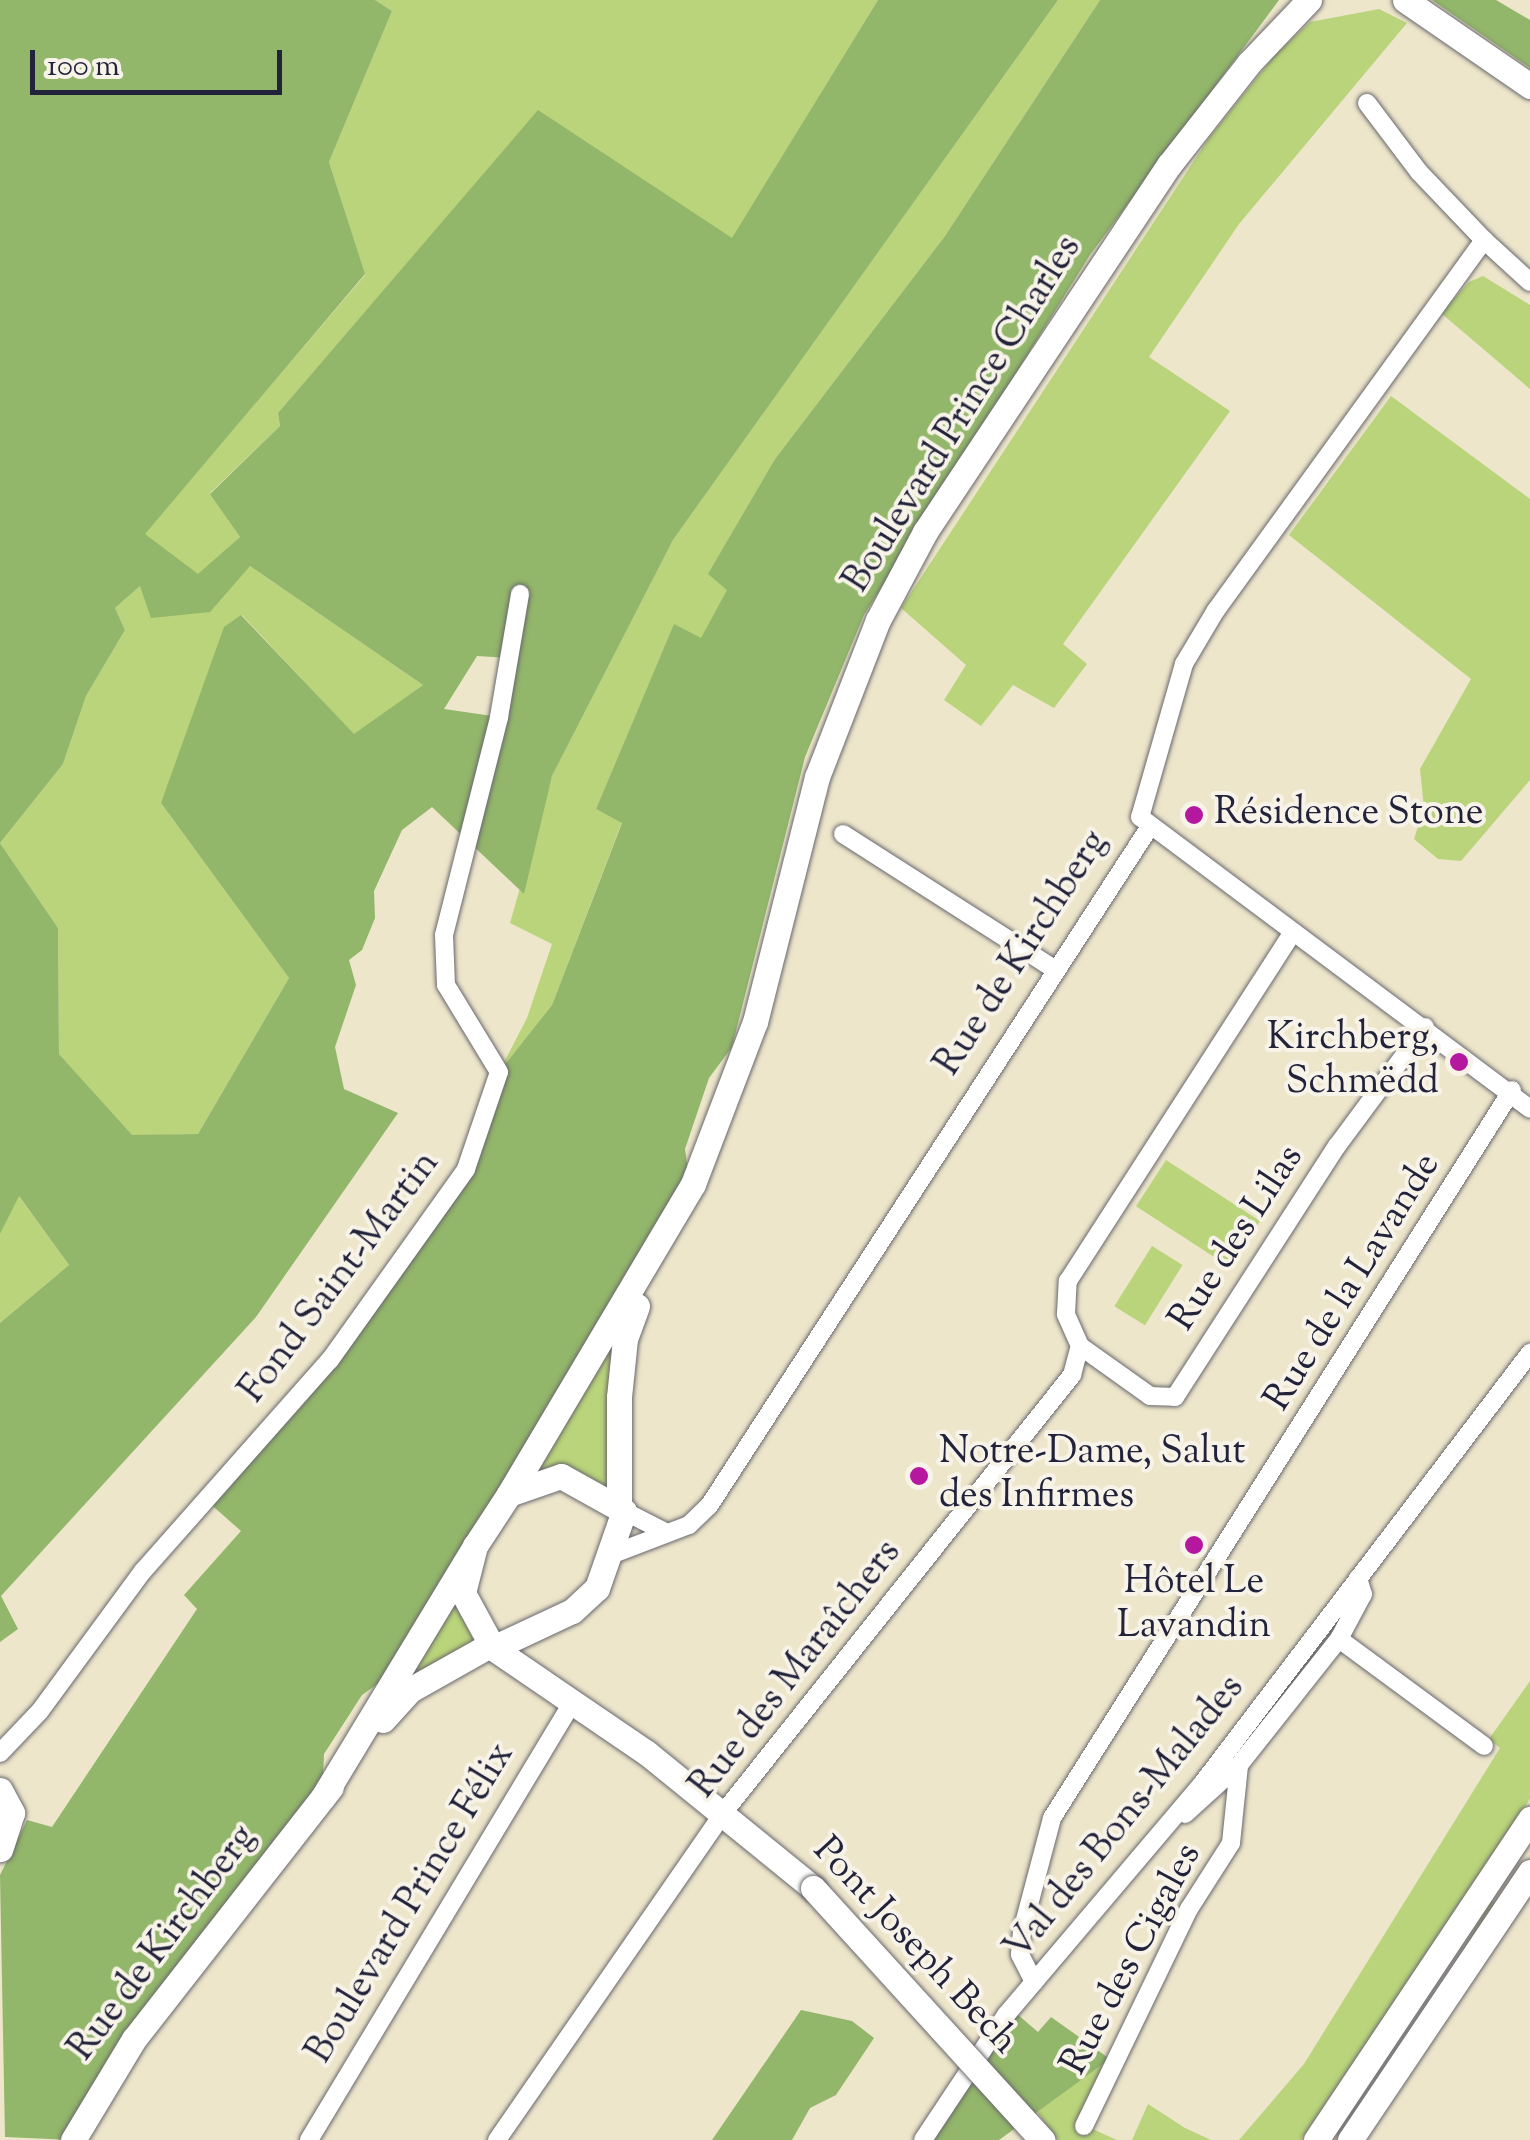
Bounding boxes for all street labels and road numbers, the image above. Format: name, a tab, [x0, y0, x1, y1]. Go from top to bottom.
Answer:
street label: Boulevard Prince Charles	[835, 228, 1093, 602]
street label: Rue de Kirchberg	[927, 823, 1119, 1085]
street label: Rue des Lilas	[1161, 1137, 1315, 1341]
street label: Fond Saint-Martin	[231, 1143, 451, 1413]
street label: Rue de la Lavande	[1256, 1146, 1452, 1420]
street label: Rue des Maraîchers	[682, 1532, 912, 1808]
street label: Val des Bons-Malades	[997, 1667, 1255, 1971]
street label: Boulevard Prince Félix	[298, 1735, 526, 2073]
street label: Rue de Kirchberg	[61, 1817, 267, 2071]
street label: Pont Joseph Bech	[802, 1829, 1026, 2065]
street label: Rue des Cigales	[1053, 1837, 1213, 2083]

